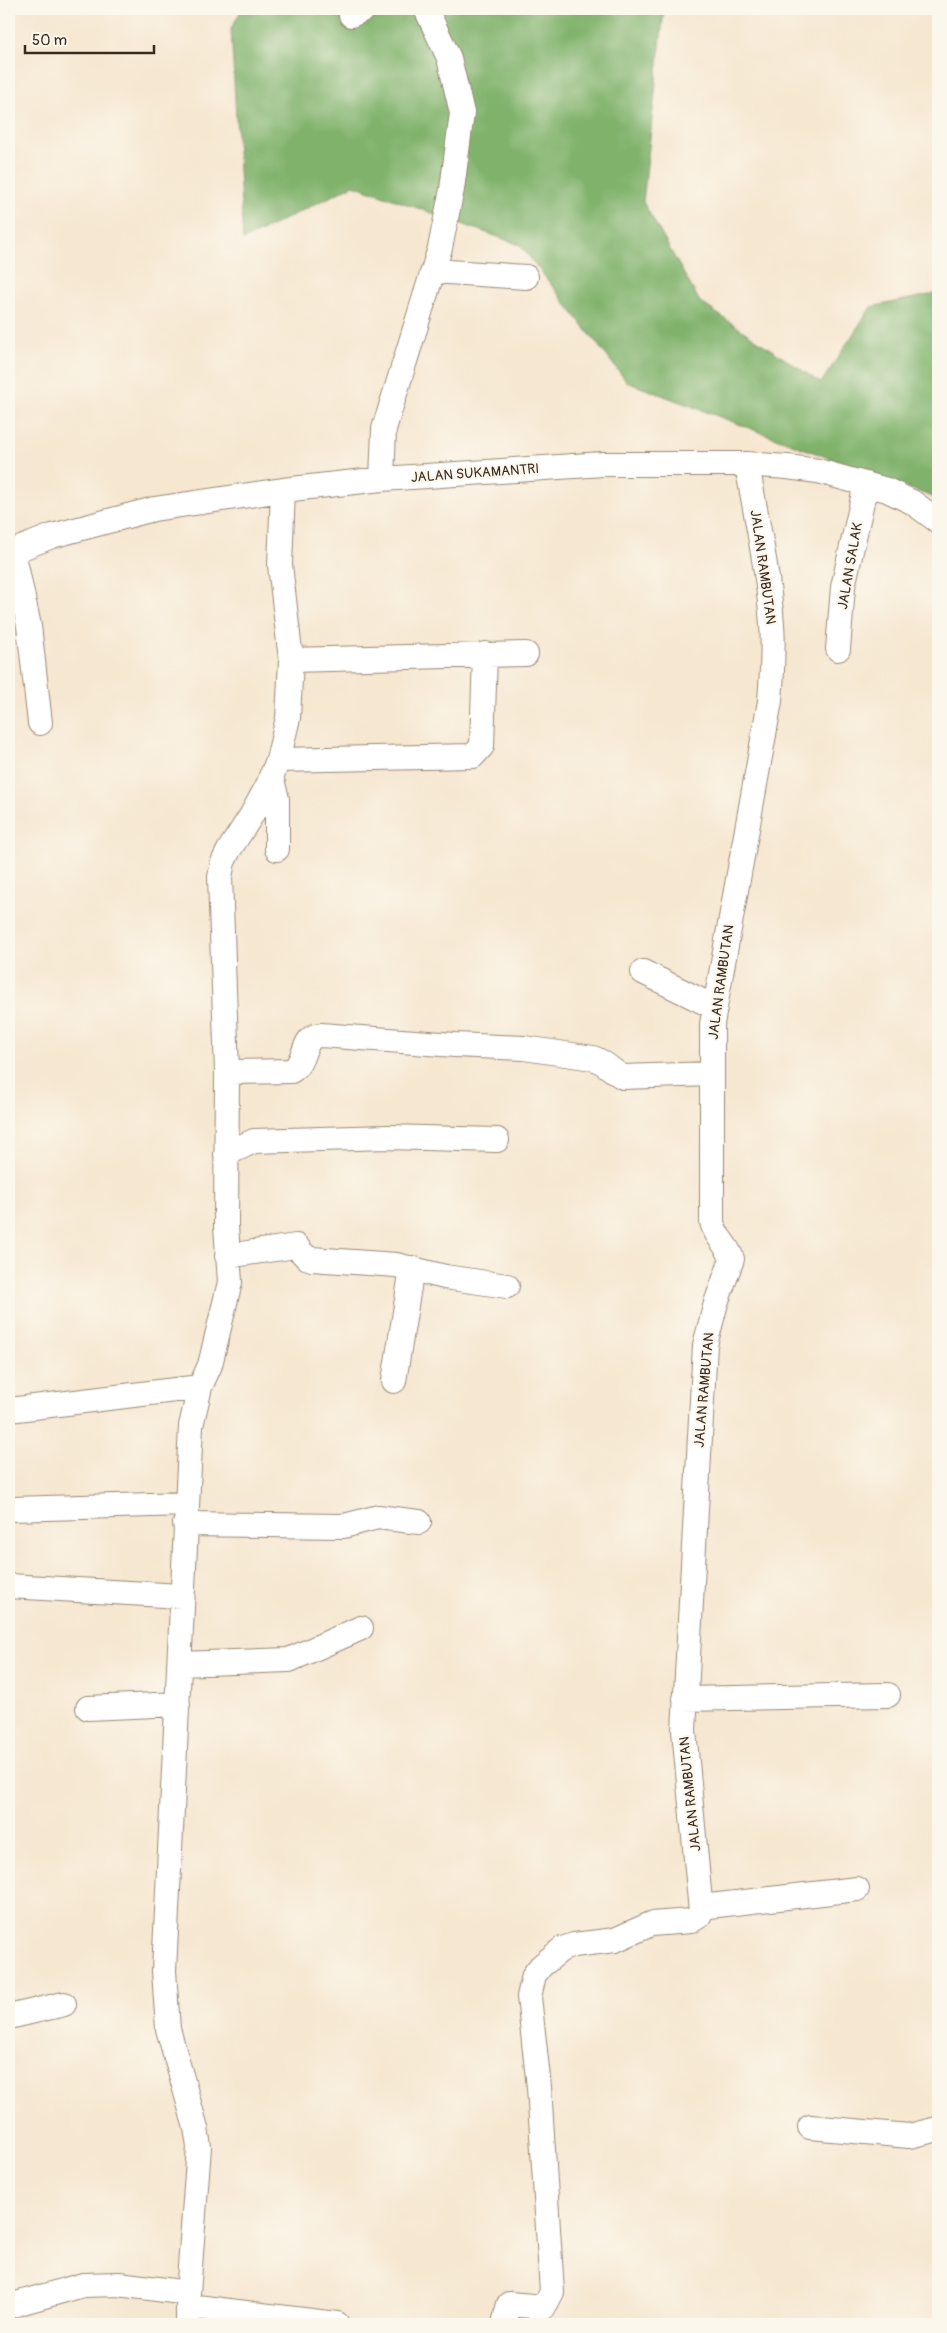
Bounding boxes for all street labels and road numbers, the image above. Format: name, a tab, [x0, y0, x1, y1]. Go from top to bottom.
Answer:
street label: JALAN SUKAMANTRI	[410, 460, 540, 486]
street label: JALAN RAMBUTAN	[747, 509, 779, 625]
street label: JALAN SALAK	[834, 521, 866, 611]
street label: JALAN RAMBUTAN	[705, 924, 737, 1040]
street label: JALAN RAMBUTAN	[690, 1332, 718, 1448]
street label: JALAN RAMBUTAN	[676, 1736, 704, 1852]

